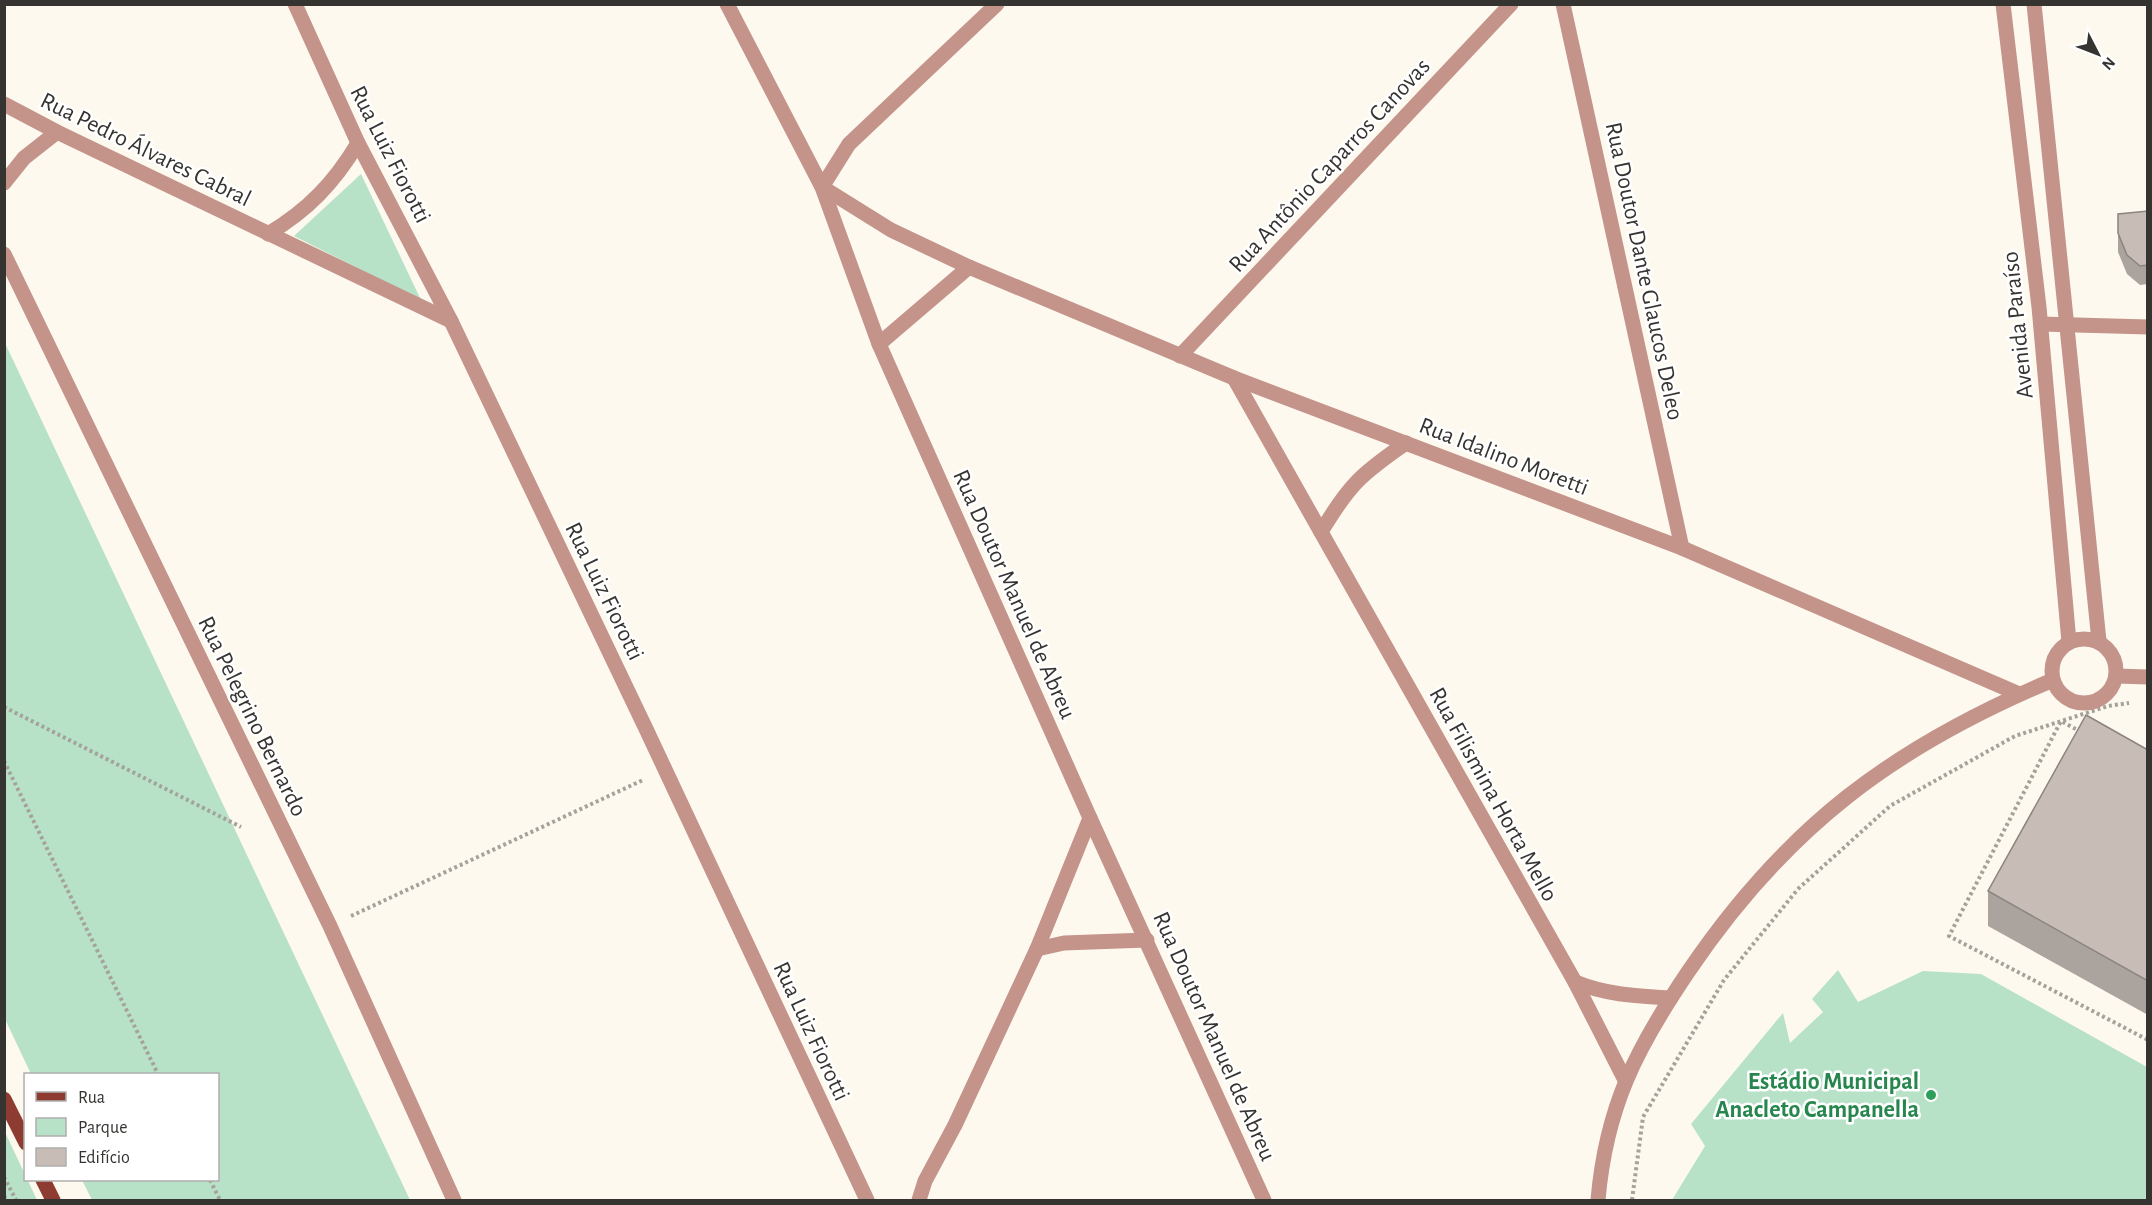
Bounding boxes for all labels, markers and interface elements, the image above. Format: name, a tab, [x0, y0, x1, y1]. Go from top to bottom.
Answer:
north arrow	[2068, 24, 2128, 84]
street label: Rua Antônio Caparros Canovas	[1225, 54, 1435, 277]
text: N	[2099, 54, 2118, 73]
street label: Rua Luiz Fiorotti	[345, 82, 435, 227]
street label: Rua Pedro Álvares Cabral	[37, 87, 255, 211]
street label: Rua Doutor Dante Glaucos Deleo	[1601, 120, 1687, 422]
street label: Avenida Paraíso	[1998, 250, 2038, 400]
street label: Rua Idalino Moretti	[1416, 414, 1592, 500]
street label: Rua Doutor Manuel de Abreu	[948, 466, 1080, 723]
street label: Rua Luiz Fiorotti	[560, 519, 648, 664]
street label: Rua Pelegrino Bernardo	[193, 613, 311, 820]
street label: Rua Filismina Horta Mello	[1424, 683, 1562, 905]
street label: Rua Doutor Manuel de Abreu	[1148, 908, 1280, 1165]
street label: Rua Luiz Fiorotti	[768, 958, 854, 1105]
place label: Estádio Municipal Anacleto Campanella	[1715, 1070, 1919, 1122]
legend	[24, 1073, 219, 1181]
marker: Estádio Municipal Anacleto Campanella	[1924, 1088, 1938, 1102]
text: Rua	[78, 1089, 105, 1107]
text: Parque	[78, 1119, 127, 1137]
text: Edifício	[78, 1149, 130, 1167]

